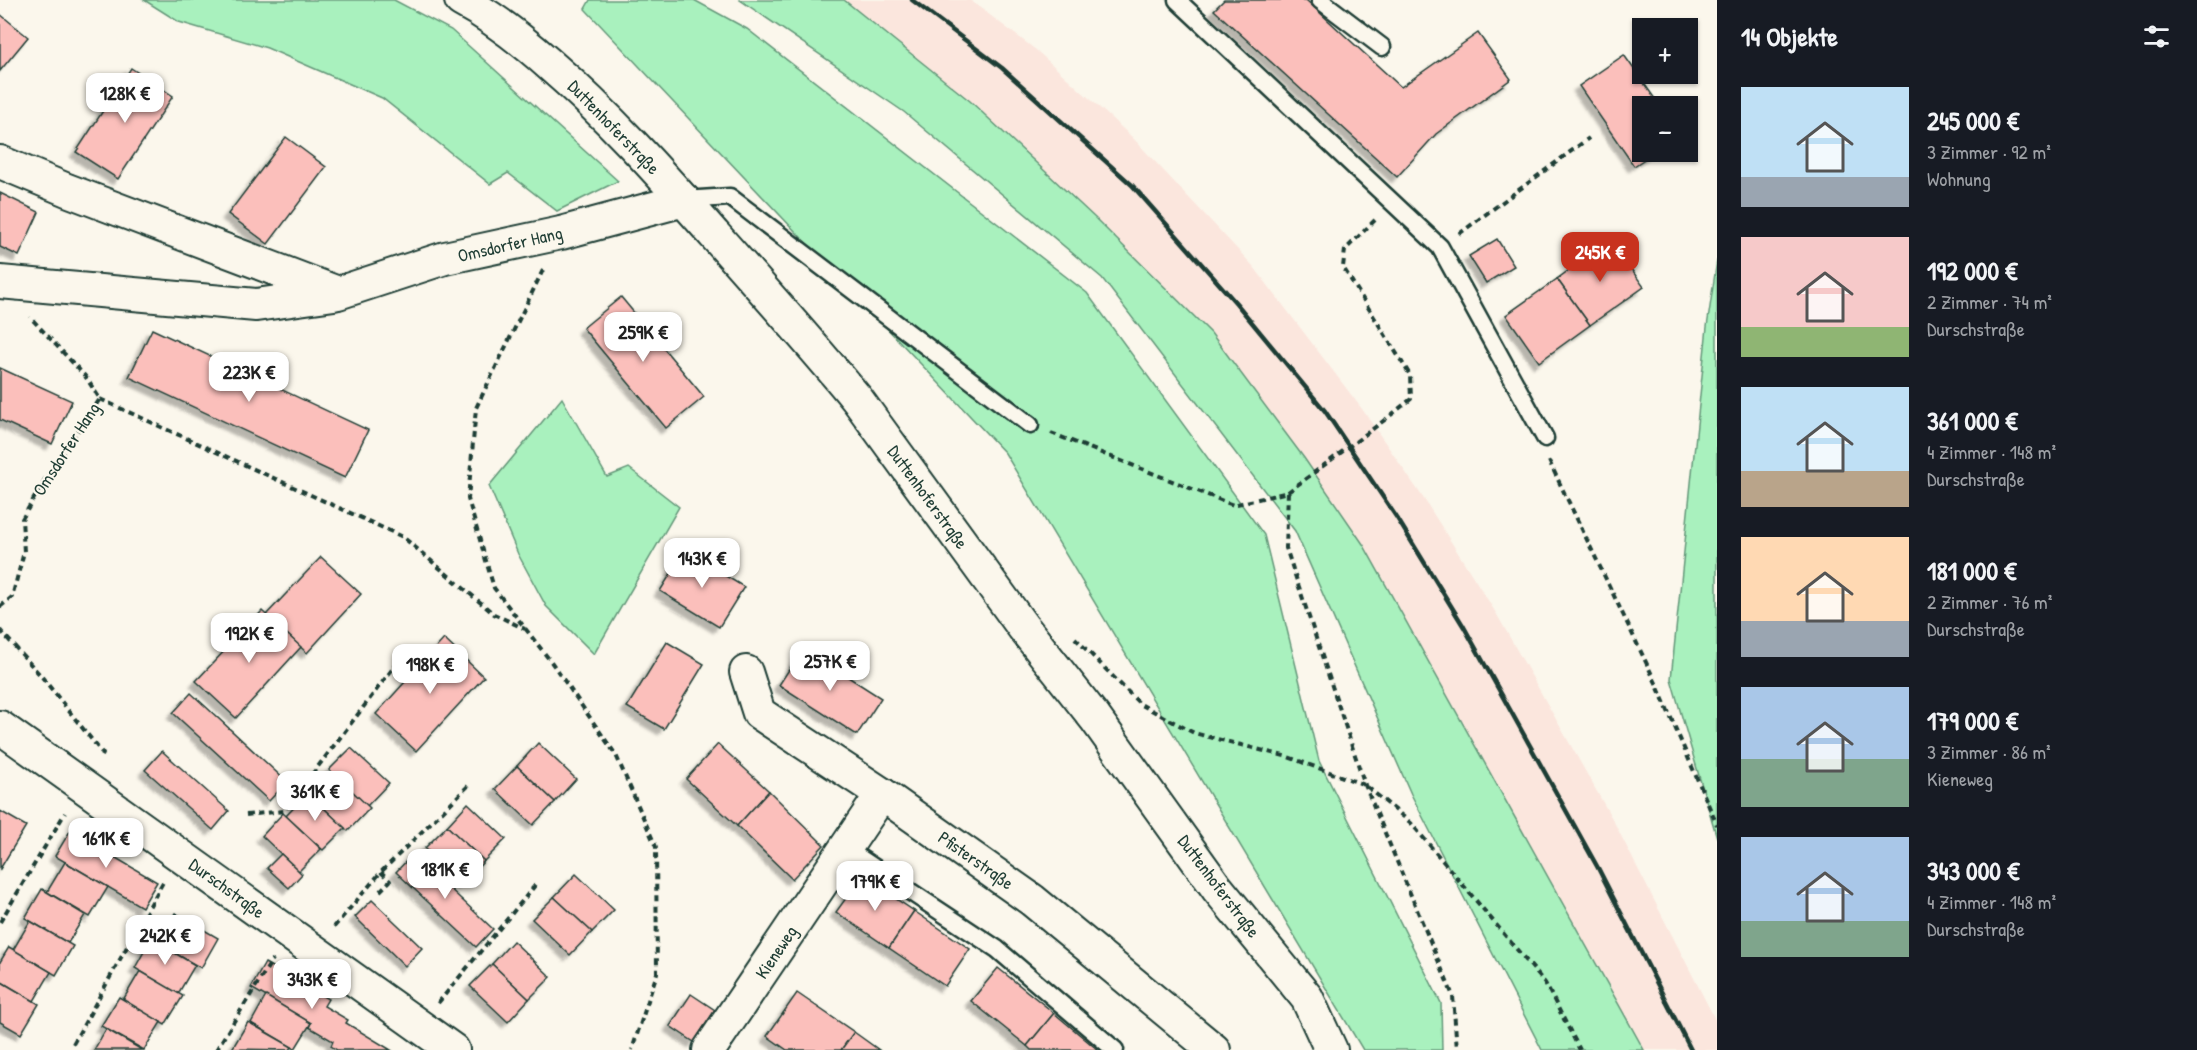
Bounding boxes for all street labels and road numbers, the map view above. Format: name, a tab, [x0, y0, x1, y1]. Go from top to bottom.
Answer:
street label: Duttenhoferstraße	[562, 74, 666, 180]
street label: Omsdorfer Hang	[455, 220, 565, 268]
street label: Omsdorfer Hang	[26, 397, 106, 501]
street label: Duttenhoferstraße	[882, 440, 974, 554]
street label: Pfisterstraße	[933, 825, 1019, 895]
street label: Duttenhoferstraße	[1172, 830, 1266, 942]
street label: Durschstraße	[184, 852, 270, 924]
street label: Kieneweg	[749, 920, 803, 984]

